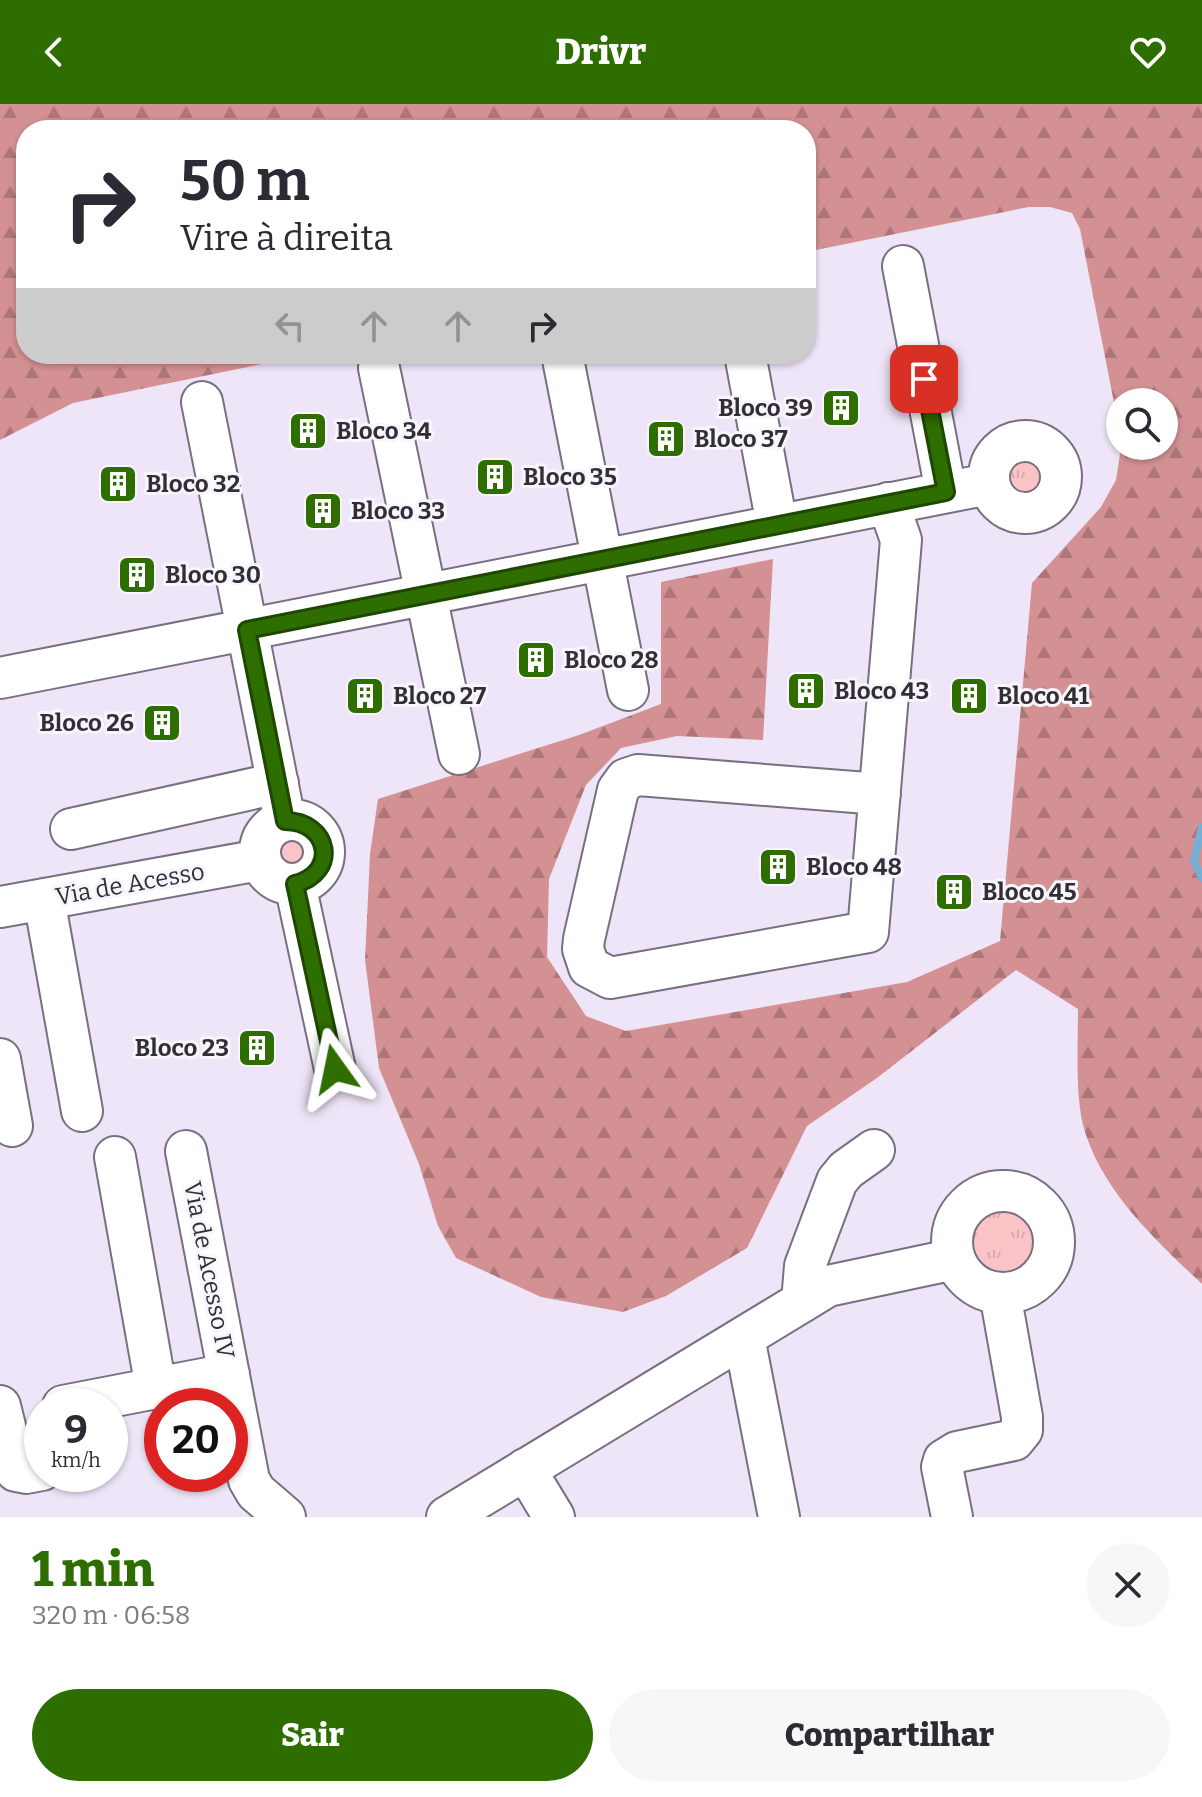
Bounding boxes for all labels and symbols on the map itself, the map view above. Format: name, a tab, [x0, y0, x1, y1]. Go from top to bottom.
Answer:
pin	[890, 345, 958, 413]
building icon: Bloco 39	[820, 387, 862, 429]
place label: Bloco 39	[718, 394, 813, 422]
building icon: Bloco 34	[287, 410, 329, 452]
place label: Bloco 34	[336, 417, 432, 445]
building icon: Bloco 37	[645, 418, 687, 460]
place label: Bloco 37	[694, 425, 788, 453]
building icon: Bloco 35	[474, 456, 516, 498]
building icon: Bloco 32	[97, 463, 139, 505]
place label: Bloco 35	[523, 463, 617, 491]
place label: Bloco 32	[146, 470, 240, 498]
building icon: Bloco 33	[302, 490, 344, 532]
place label: Bloco 33	[351, 497, 445, 525]
building icon: Bloco 30	[116, 554, 158, 596]
place label: Bloco 30	[165, 561, 261, 589]
building icon: Bloco 28	[515, 639, 557, 681]
place label: Bloco 28	[564, 646, 659, 674]
building icon: Bloco 43	[785, 670, 827, 712]
building icon: Bloco 27	[344, 675, 386, 717]
building icon: Bloco 41	[948, 675, 990, 717]
place label: Bloco 43	[834, 677, 929, 705]
place label: Bloco 27	[393, 682, 486, 710]
place label: Bloco 41	[997, 682, 1089, 710]
building icon: Bloco 26	[141, 702, 183, 744]
place label: Bloco 26	[39, 709, 134, 737]
building icon: Bloco 48	[757, 846, 799, 888]
place label: Bloco 48	[806, 853, 902, 881]
street label: Via de Acesso	[53, 857, 207, 911]
building icon: Bloco 45	[933, 871, 975, 913]
place label: Bloco 45	[982, 878, 1077, 906]
building icon: Bloco 23	[236, 1027, 278, 1069]
position arrow	[293, 1027, 377, 1111]
place label: Bloco 23	[135, 1034, 229, 1062]
street label: Via de Acesso IV	[178, 1179, 240, 1361]
speed limit sign: 20	[144, 1388, 248, 1492]

